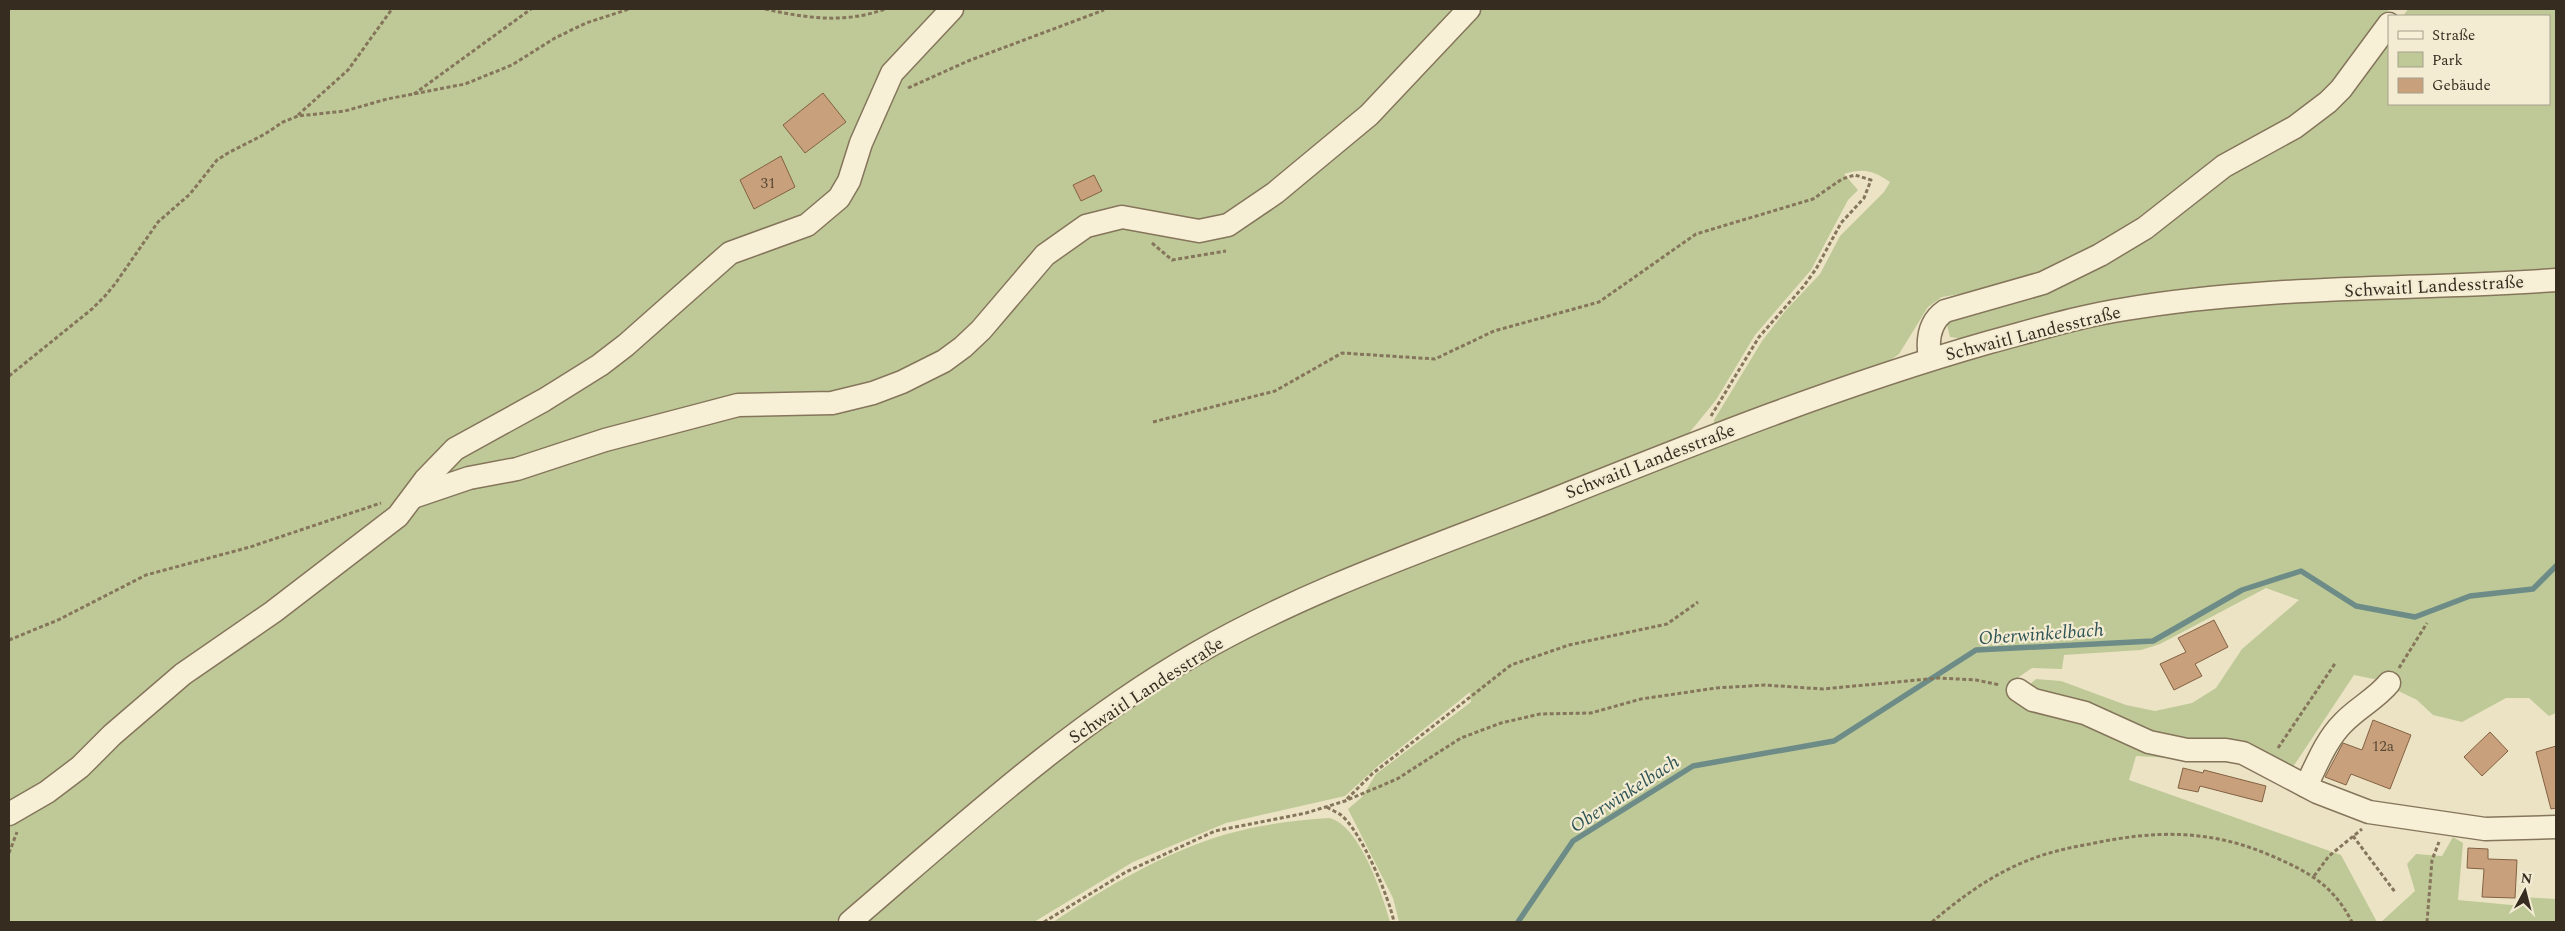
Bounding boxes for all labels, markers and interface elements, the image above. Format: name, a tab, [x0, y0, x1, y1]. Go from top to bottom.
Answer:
legend	[2388, 15, 2550, 105]
text: Straße	[2432, 24, 2475, 47]
text: Park	[2432, 49, 2463, 72]
text: Gebäude	[2432, 74, 2491, 97]
house number: 31	[760, 172, 776, 195]
street label: Schwaitl Landesstraße	[2344, 268, 2525, 305]
street label: Schwaitl Landesstraße	[1943, 299, 2124, 368]
street label: Schwaitl Landesstraße	[1561, 417, 1739, 506]
water label: Oberwinkelbach	[1978, 616, 2105, 653]
street label: Schwaitl Landesstraße	[1063, 630, 1229, 751]
house number: 12a	[2372, 735, 2395, 758]
water label: Oberwinkelbach	[1564, 748, 1685, 841]
north arrow	[2500, 866, 2550, 916]
text: N	[2520, 867, 2533, 890]

